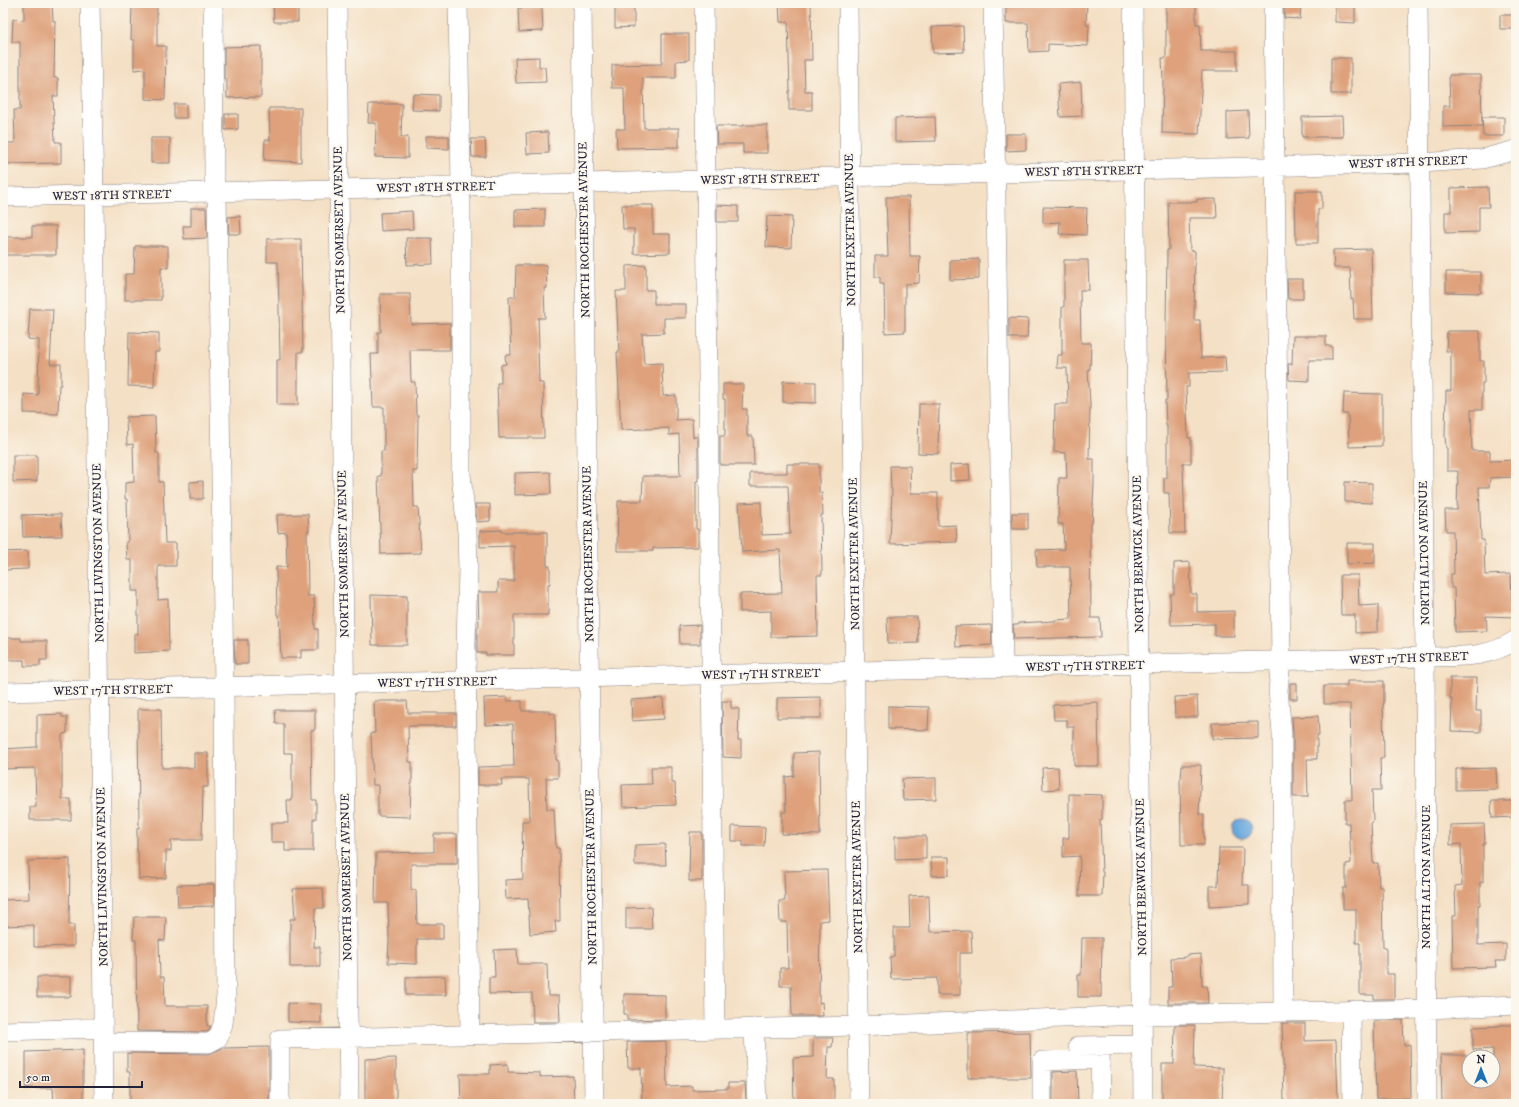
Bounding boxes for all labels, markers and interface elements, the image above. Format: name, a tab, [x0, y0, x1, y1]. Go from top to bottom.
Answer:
street label: NORTH ROCHESTER AVENUE	[575, 141, 594, 318]
street label: NORTH SOMERSET AVENUE	[331, 146, 348, 314]
street label: NORTH EXETER AVENUE	[842, 153, 859, 306]
street label: WEST 18TH STREET	[1347, 153, 1468, 172]
street label: WEST 18TH STREET	[1023, 163, 1144, 180]
street label: WEST 18TH STREET	[699, 171, 820, 188]
street label: WEST 18TH STREET	[375, 179, 496, 196]
street label: WEST 18TH STREET	[51, 187, 172, 204]
street label: NORTH LIVINGSTON AVENUE	[89, 463, 108, 643]
street label: NORTH ROCHESTER AVENUE	[579, 465, 598, 642]
street label: NORTH SOMERSET AVENUE	[335, 470, 352, 638]
street label: NORTH BERWICK AVENUE	[1130, 475, 1147, 633]
street label: NORTH EXETER AVENUE	[846, 477, 863, 630]
street label: NORTH ALTON AVENUE	[1416, 480, 1433, 625]
street label: WEST 17TH STREET	[1348, 649, 1469, 668]
street label: WEST 17TH STREET	[1024, 658, 1145, 675]
street label: WEST 17TH STREET	[700, 666, 821, 683]
street label: WEST 17TH STREET	[376, 674, 497, 691]
street label: WEST 17TH STREET	[52, 682, 173, 699]
street label: NORTH LIVINGSTON AVENUE	[93, 787, 112, 967]
street label: NORTH ROCHESTER AVENUE	[582, 788, 601, 965]
street label: NORTH SOMERSET AVENUE	[338, 793, 355, 961]
street label: NORTH BERWICK AVENUE	[1133, 798, 1150, 956]
street label: NORTH EXETER AVENUE	[849, 800, 866, 953]
street label: NORTH ALTON AVENUE	[1419, 804, 1434, 949]
north arrow	[1461, 1049, 1501, 1089]
text: N	[1476, 1053, 1486, 1067]
scale bar	[20, 1063, 142, 1089]
text: 50 m	[26, 1070, 50, 1085]

